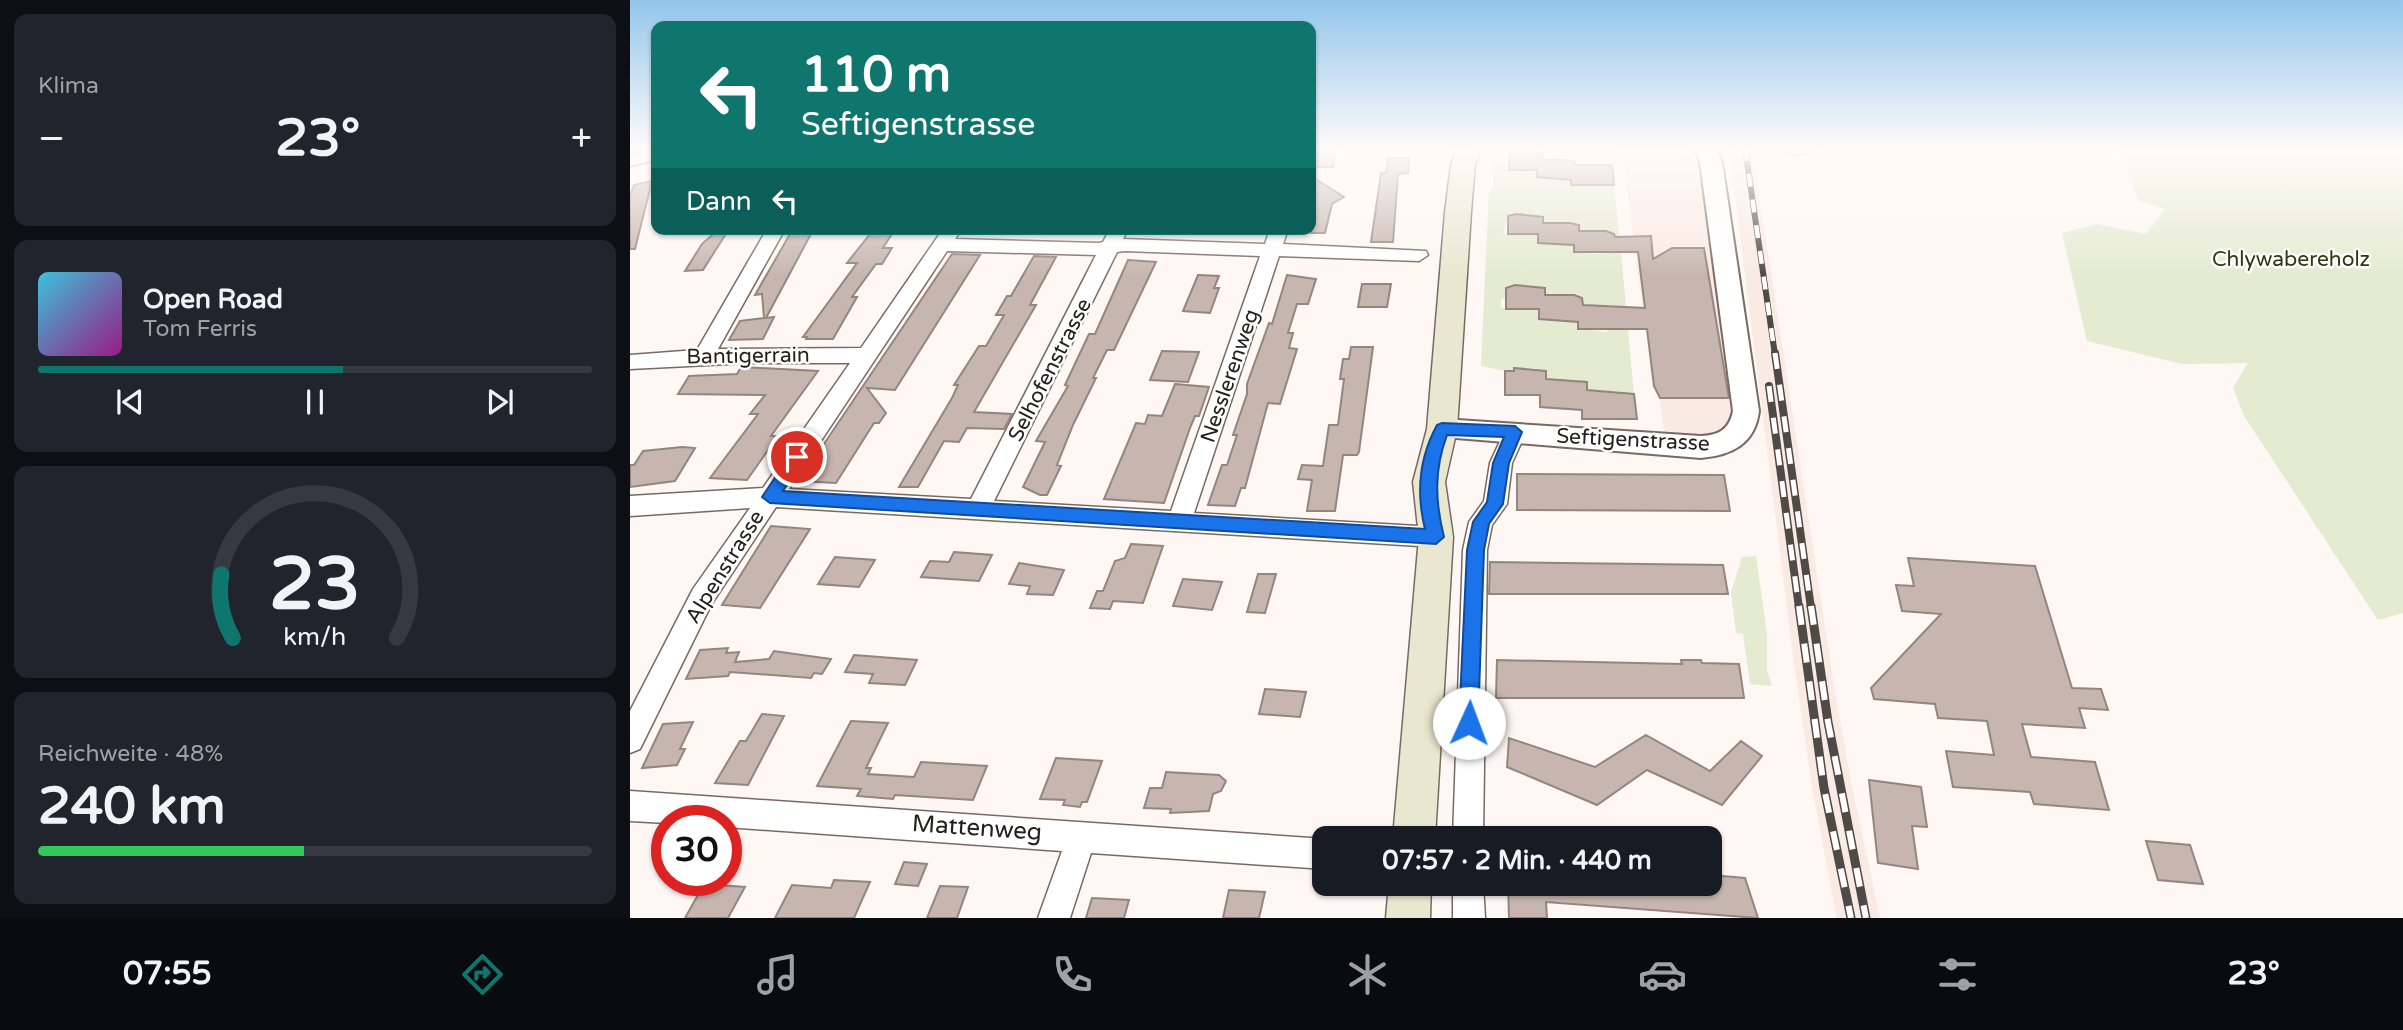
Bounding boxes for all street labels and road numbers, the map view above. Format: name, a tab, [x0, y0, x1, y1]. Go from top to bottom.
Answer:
street label: Selhofenstrasse	[1003, 294, 1097, 446]
street label: Nesslerenweg	[1195, 306, 1265, 446]
street label: Bantigerrain	[686, 342, 810, 370]
street label: Seftigenstrasse	[1556, 423, 1711, 457]
street label: Alpenstrasse	[680, 506, 770, 628]
street label: Mattenweg	[911, 809, 1043, 847]

